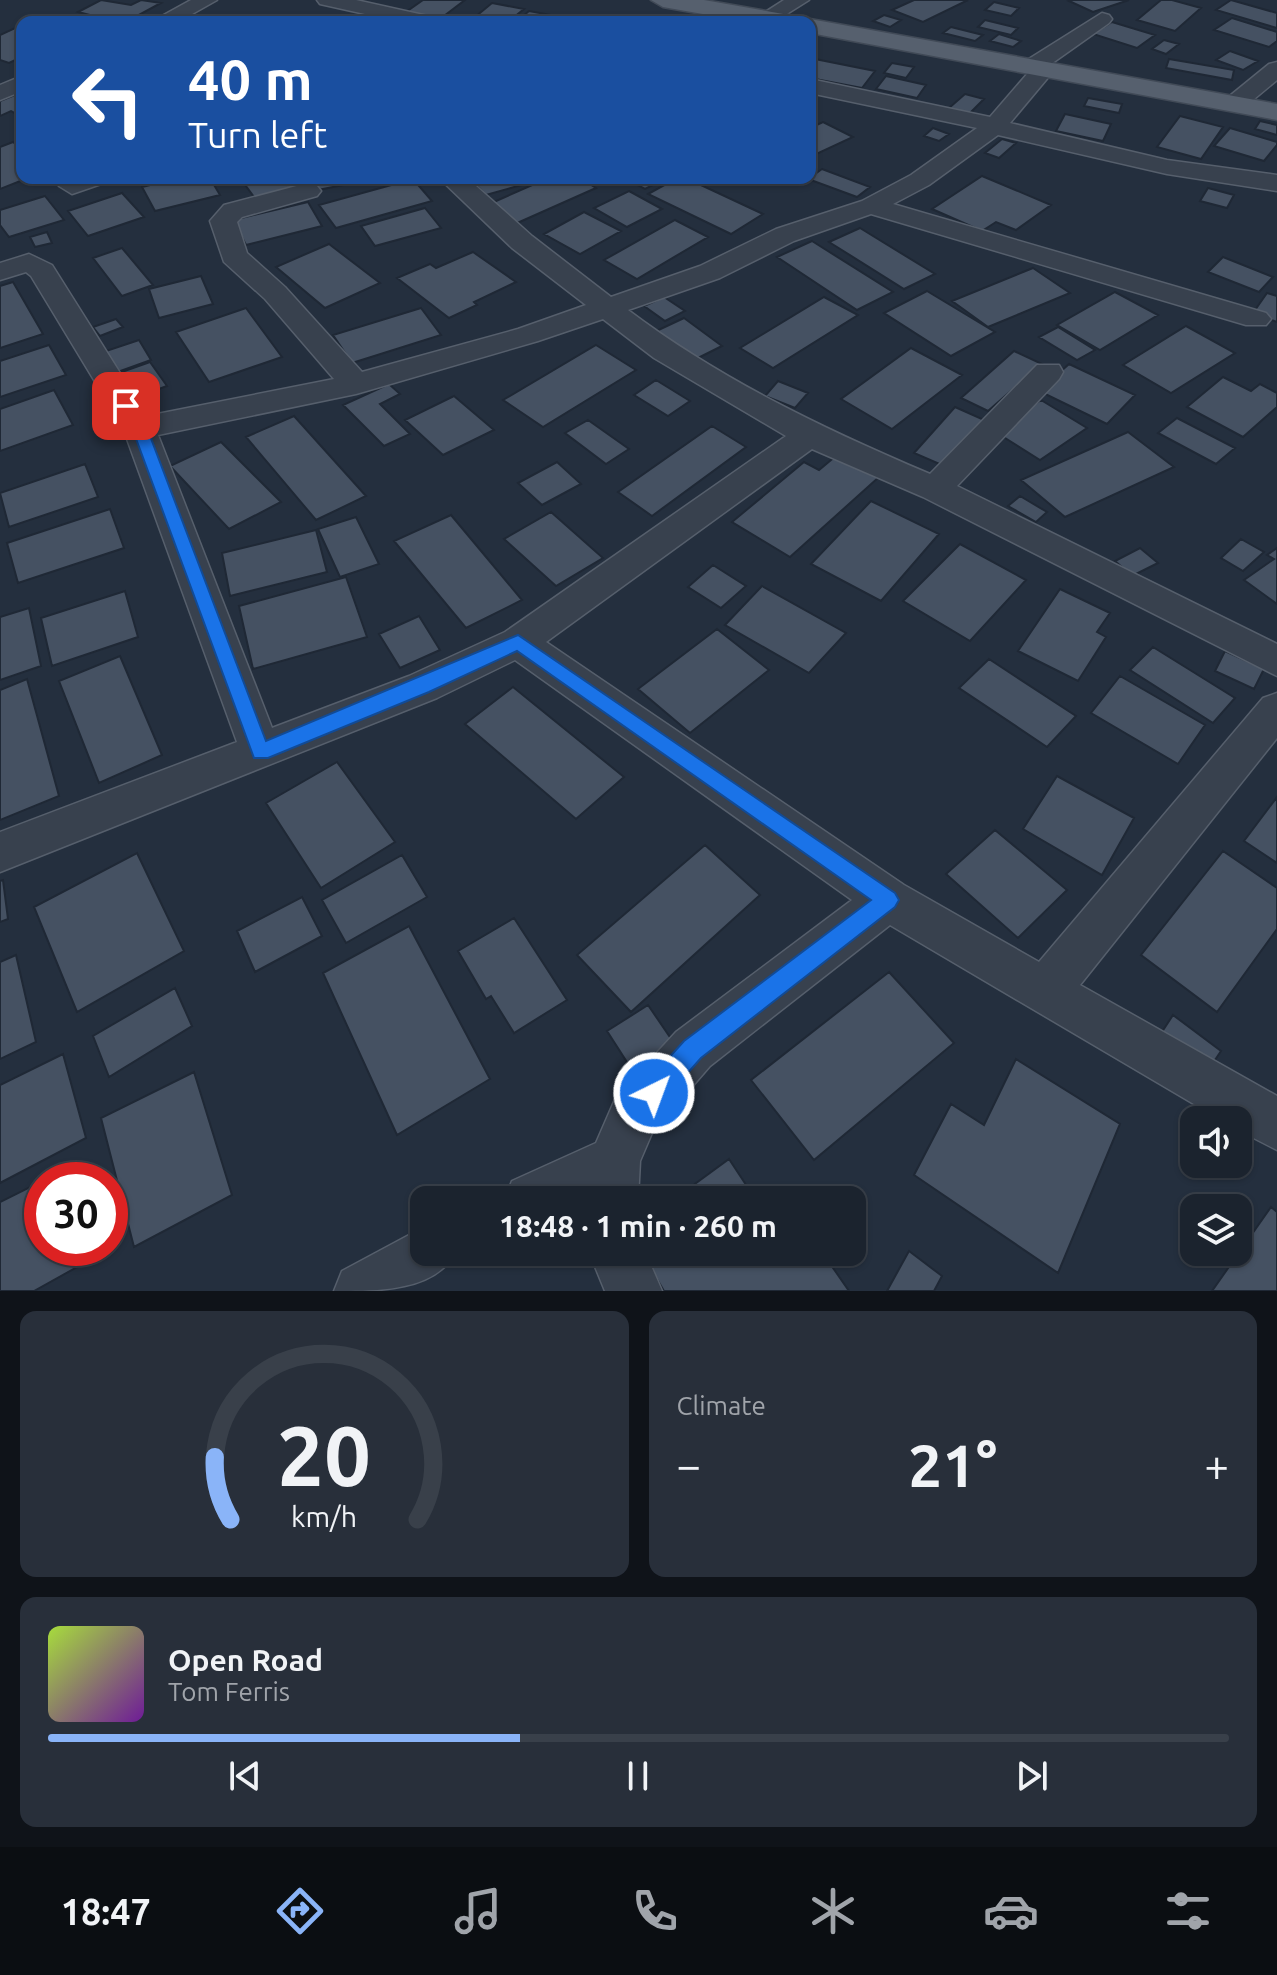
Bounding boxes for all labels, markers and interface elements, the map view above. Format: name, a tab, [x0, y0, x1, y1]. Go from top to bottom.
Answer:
icon: left	[56, 48, 160, 152]
text: 40 m	[188, 48, 313, 111]
text: Turn left	[188, 114, 327, 155]
pin	[92, 372, 160, 440]
icon: arrive	[104, 384, 148, 428]
position arrow	[612, 1051, 696, 1135]
map controls	[1180, 1106, 1252, 1266]
button: sound	[1180, 1106, 1252, 1178]
speed limit sign: 30	[24, 1162, 128, 1266]
button: layers	[1180, 1194, 1252, 1266]
text: 18:48 · 1 min · 260 m	[499, 1209, 777, 1243]
text: Climate	[677, 1391, 766, 1420]
text: 20	[277, 1408, 371, 1502]
text: 21°	[908, 1431, 997, 1498]
text: −	[677, 1440, 701, 1489]
text: +	[1204, 1440, 1229, 1489]
text: km/h	[291, 1500, 357, 1532]
text: Open Road	[168, 1643, 323, 1677]
text: Tom Ferris	[168, 1677, 290, 1706]
icon: previous	[223, 1754, 267, 1798]
icon: pause	[616, 1754, 660, 1798]
icon: next	[1010, 1754, 1054, 1798]
icon: directions	[272, 1883, 328, 1939]
icon: music	[450, 1883, 506, 1939]
icon: phone	[627, 1883, 683, 1939]
icon: climate	[805, 1883, 861, 1939]
icon: car	[983, 1883, 1039, 1939]
icon: filters	[1160, 1883, 1216, 1939]
text: 18:47	[61, 1891, 151, 1932]

